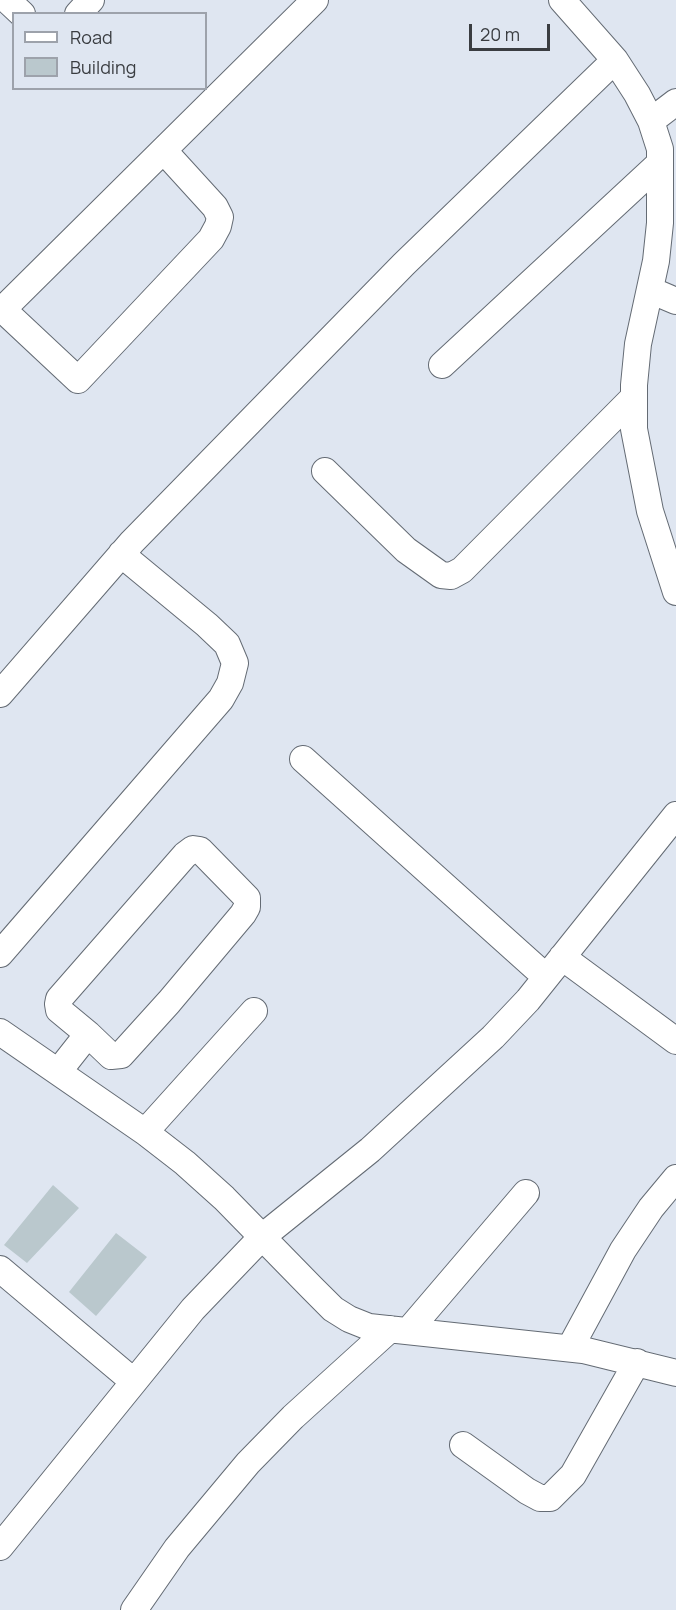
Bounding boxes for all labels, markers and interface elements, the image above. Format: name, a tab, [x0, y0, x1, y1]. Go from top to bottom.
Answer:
legend	[12, 12, 207, 90]
scale bar	[472, 12, 553, 50]
text: 20 m	[480, 22, 520, 46]
text: Road	[70, 25, 113, 49]
text: Building	[70, 55, 136, 79]

